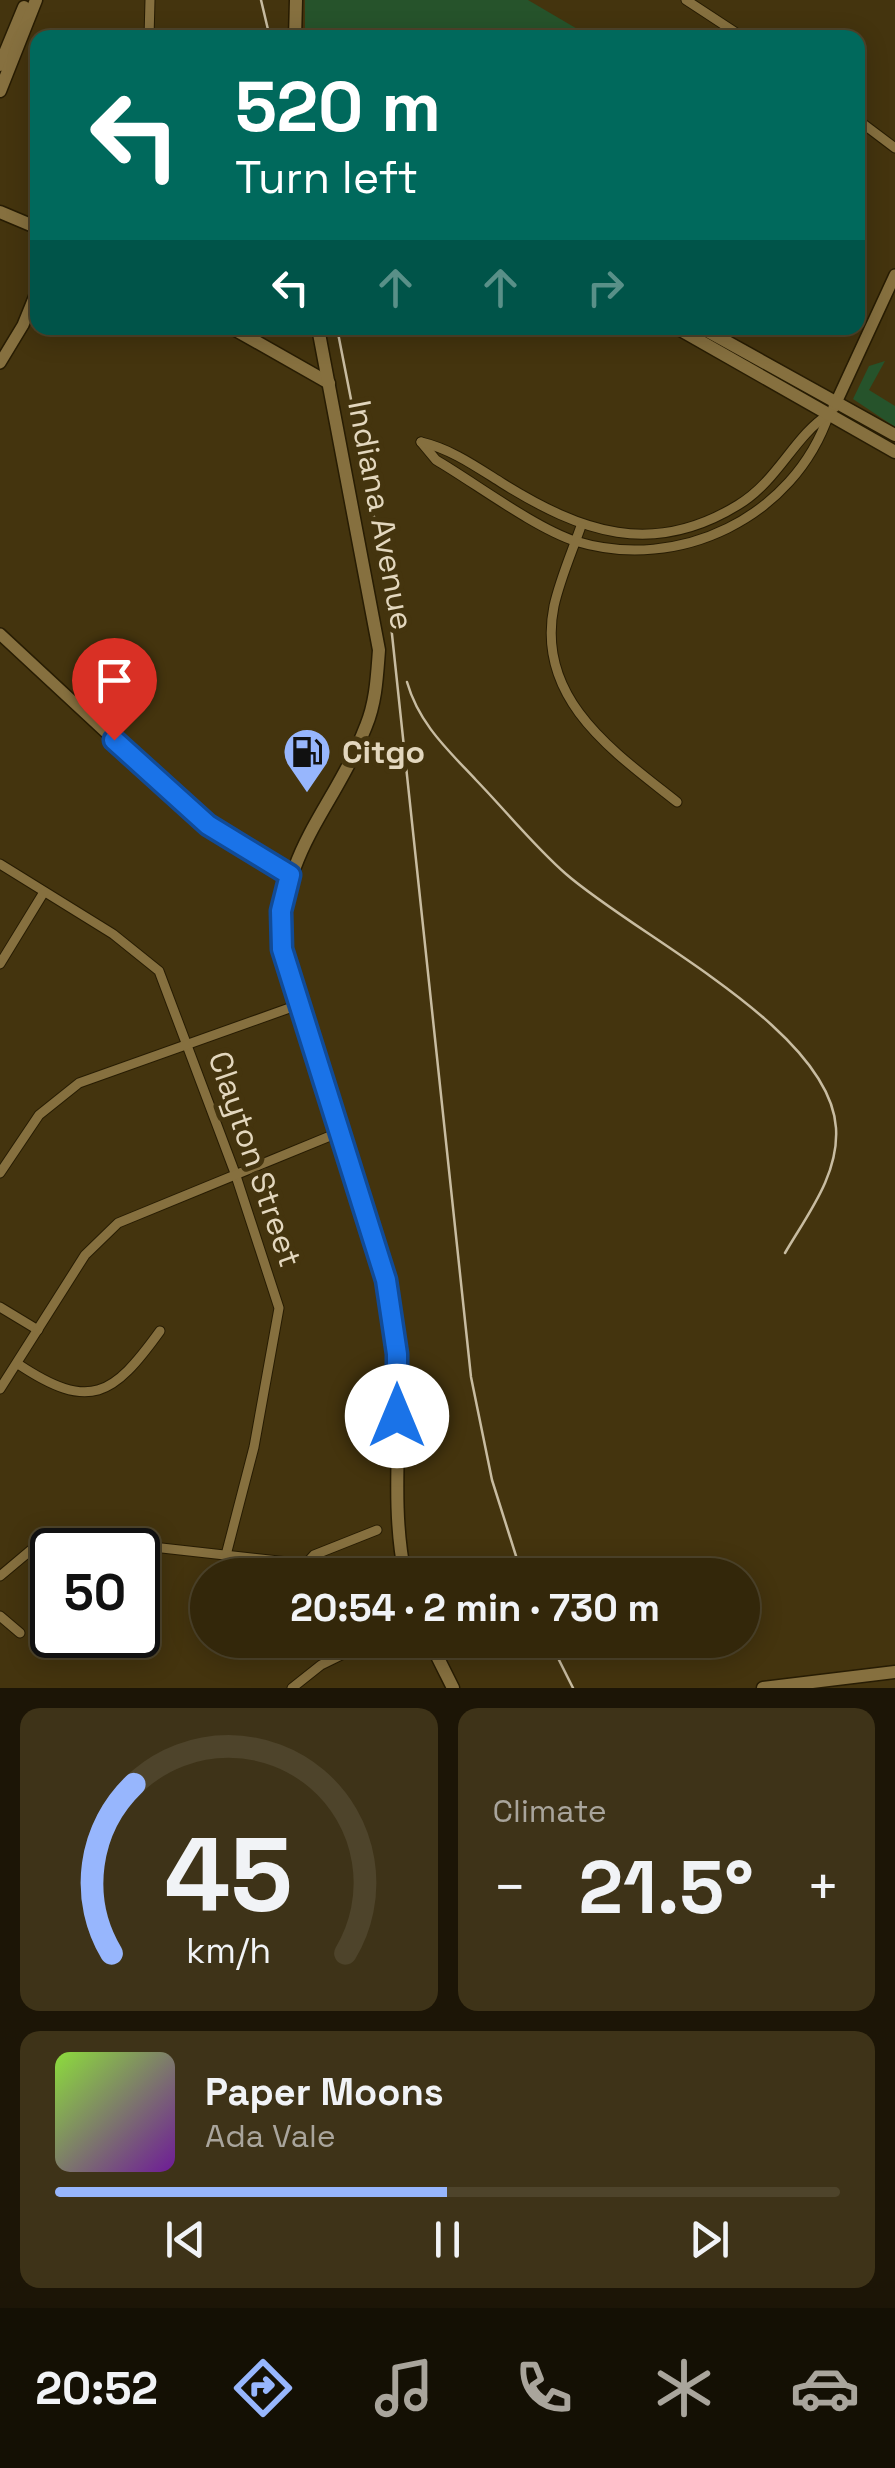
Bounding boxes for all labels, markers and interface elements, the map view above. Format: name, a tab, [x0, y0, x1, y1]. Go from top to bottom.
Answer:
text: 520 m	[235, 62, 441, 151]
icon: left	[70, 70, 200, 200]
text: Turn left	[235, 149, 418, 206]
icon: left	[263, 260, 318, 315]
icon: ahead	[368, 260, 423, 315]
icon: ahead	[473, 260, 528, 315]
icon: right	[578, 260, 633, 315]
street label: Indiana Avenue	[339, 397, 423, 633]
pin	[72, 638, 157, 741]
icon: arrive	[87, 653, 142, 708]
fuel station icon: Citgo	[281, 726, 333, 794]
place label: Citgo	[342, 732, 425, 772]
street label: Clayton Street	[199, 1046, 311, 1272]
position arrow	[345, 1364, 449, 1468]
speed limit sign: 50	[30, 1528, 160, 1658]
text: 20:54 · 2 min · 730 m	[290, 1584, 660, 1632]
text: Climate	[493, 1791, 607, 1831]
text: 45	[164, 1809, 293, 1941]
text: 21.5°	[579, 1839, 754, 1935]
text: −	[493, 1852, 527, 1922]
text: +	[806, 1852, 840, 1922]
text: km/h	[186, 1928, 271, 1973]
text: Paper Moons	[205, 2068, 444, 2116]
text: Ada Vale	[205, 2116, 336, 2156]
icon: previous	[158, 2212, 213, 2267]
icon: pause	[420, 2212, 475, 2267]
icon: next	[682, 2212, 737, 2267]
icon: directions	[228, 2353, 298, 2423]
icon: music	[369, 2353, 439, 2423]
icon: phone	[509, 2353, 579, 2423]
icon: climate	[649, 2353, 719, 2423]
icon: car	[790, 2353, 860, 2423]
text: 20:52	[35, 2360, 158, 2417]

